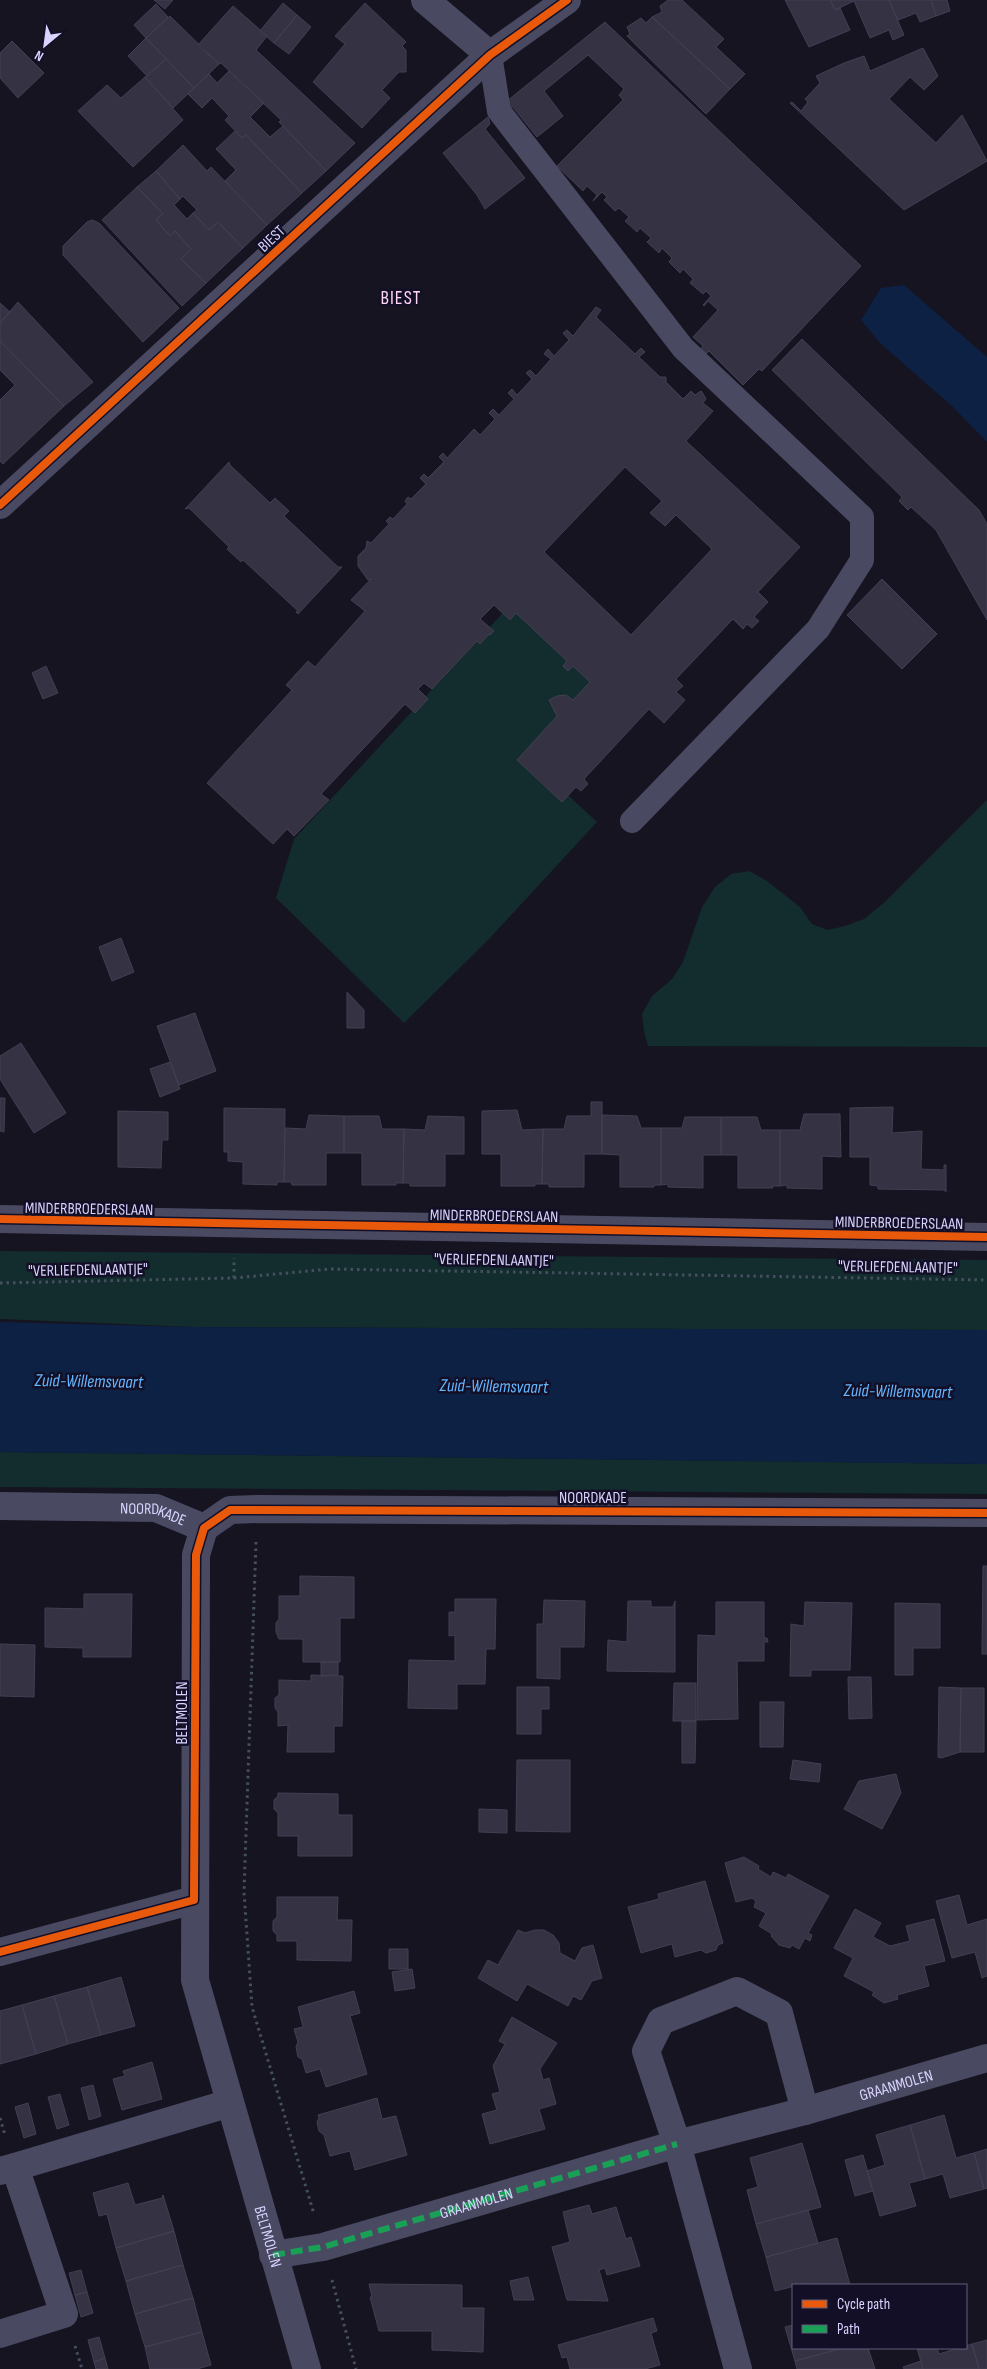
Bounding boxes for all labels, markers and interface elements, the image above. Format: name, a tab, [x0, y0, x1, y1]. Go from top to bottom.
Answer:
north arrow	[20, 20, 70, 70]
text: N	[32, 47, 46, 65]
street label: BIEST	[255, 222, 290, 256]
district label: BIEST	[381, 287, 421, 310]
street label: MINDERBROEDERSLAAN	[25, 1199, 153, 1220]
street label: MINDERBROEDERSLAAN	[430, 1206, 558, 1227]
street label: MINDERBROEDERSLAAN	[835, 1213, 963, 1234]
street label: "VERLIEFDENLAANTJE"	[434, 1250, 554, 1271]
street label: "VERLIEFDENLAANTJE"	[838, 1257, 958, 1278]
street label: "VERLIEFDENLAANTJE"	[28, 1260, 148, 1281]
water label: Zuid-Willemsvaart	[34, 1370, 144, 1393]
water label: Zuid-Willemsvaart	[439, 1375, 549, 1398]
water label: Zuid-Willemsvaart	[843, 1380, 953, 1403]
street label: NOORDKADE	[559, 1489, 627, 1508]
street label: NOORDKADE	[120, 1500, 189, 1530]
street label: BELTMOLEN	[173, 1681, 192, 1745]
street label: GRAANMOLEN	[857, 2066, 935, 2106]
street label: GRAANMOLEN	[438, 2184, 515, 2224]
street label: BELTMOLEN	[250, 2204, 285, 2270]
legend	[792, 2284, 967, 2349]
text: Cycle path	[837, 2295, 890, 2314]
text: Path	[837, 2320, 860, 2339]

